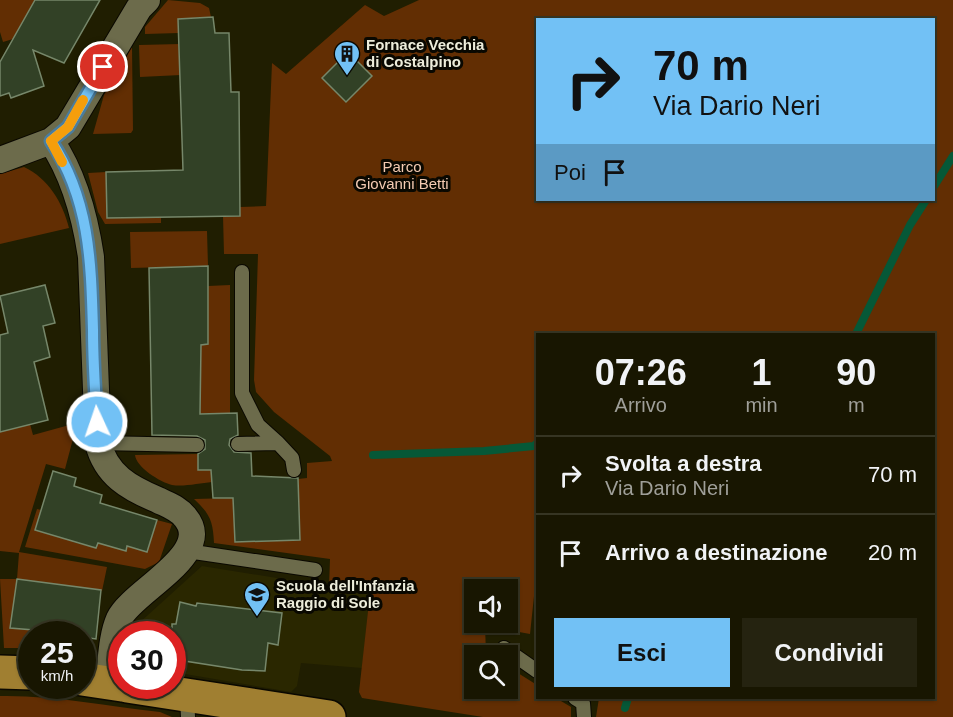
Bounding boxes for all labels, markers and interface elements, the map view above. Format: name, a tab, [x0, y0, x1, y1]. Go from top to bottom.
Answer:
place label: Fornace Vecchia di Costalpino	[366, 36, 485, 70]
building icon: Fornace Vecchia di Costalpino	[332, 39, 362, 77]
pin	[77, 41, 128, 92]
icon: right	[554, 42, 632, 120]
text: 70 m	[653, 42, 749, 89]
icon: arrive	[86, 50, 119, 83]
text: Via Dario Neri	[653, 91, 821, 121]
icon: arrive	[598, 156, 631, 189]
park label: Parco Giovanni Betti	[355, 158, 449, 192]
text: Poi	[554, 160, 586, 185]
text: 07:26	[595, 352, 687, 393]
text: 1	[751, 352, 772, 393]
text: 90	[836, 352, 876, 393]
position arrow	[65, 390, 129, 454]
text: Arrivo	[615, 394, 667, 416]
text: min	[745, 394, 778, 416]
text: m	[848, 394, 865, 416]
text: Svolta a destra	[605, 451, 762, 476]
icon: right	[554, 459, 587, 492]
text: 70 m	[868, 462, 917, 487]
text: Via Dario Neri	[605, 477, 729, 499]
icon: arrive	[554, 537, 587, 570]
text: Arrivo a destinazione	[605, 540, 828, 565]
text: 20 m	[868, 540, 917, 565]
place label: Scuola dell'Infanzia Raggio di Sole	[276, 577, 415, 611]
map controls	[464, 579, 518, 699]
button: sound	[464, 579, 518, 633]
school or university icon: Scuola dell'Infanzia Raggio di Sole	[242, 580, 272, 618]
button: Esci	[554, 618, 730, 687]
button: Condividi	[742, 618, 917, 687]
speed limit sign: 30	[108, 621, 186, 699]
text: 25	[40, 636, 74, 669]
button: search	[464, 645, 518, 699]
text: km/h	[41, 667, 73, 684]

